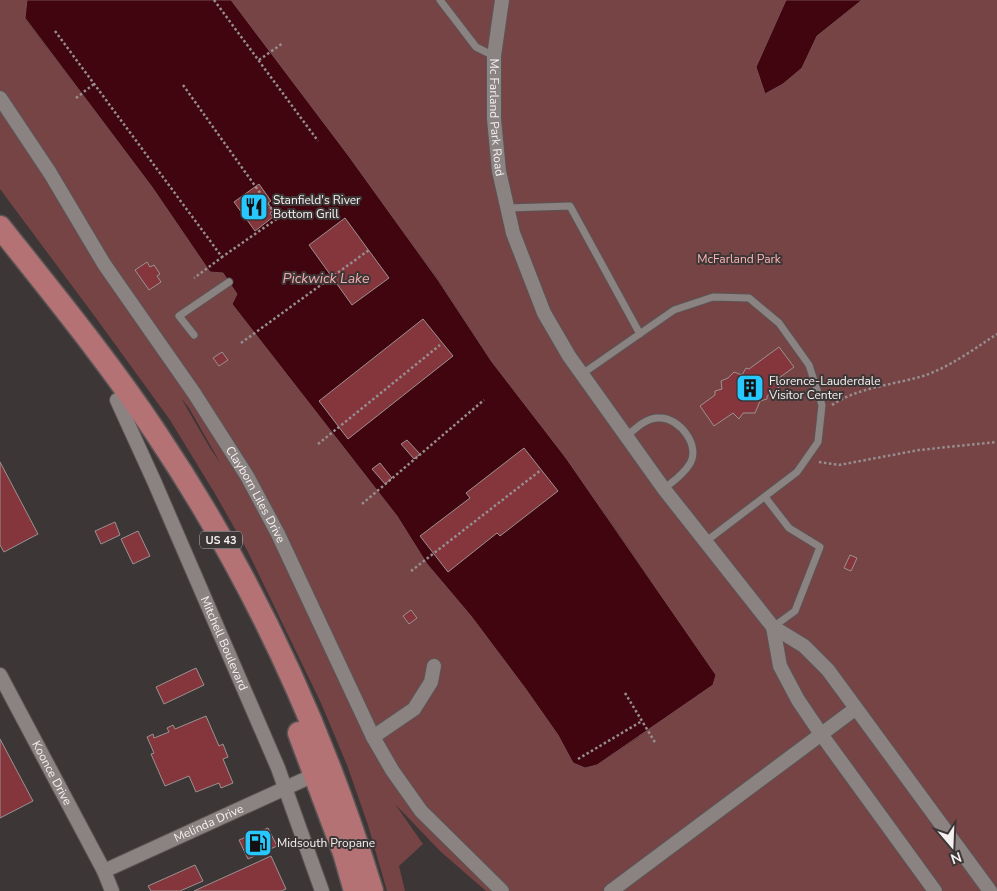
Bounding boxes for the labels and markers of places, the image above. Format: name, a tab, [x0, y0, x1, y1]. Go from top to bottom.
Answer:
restaurant icon: Stanfield's River Bottom Grill	[239, 192, 269, 222]
place label: Stanfield's River Bottom Grill	[273, 192, 361, 222]
building icon: Florence-Lauderdale Visitor Center	[735, 373, 765, 403]
place label: Florence-Lauderdale Visitor Center	[768, 373, 881, 403]
fuel station icon: Midsouth Propane	[243, 828, 273, 858]
place label: Midsouth Propane	[277, 835, 375, 851]

